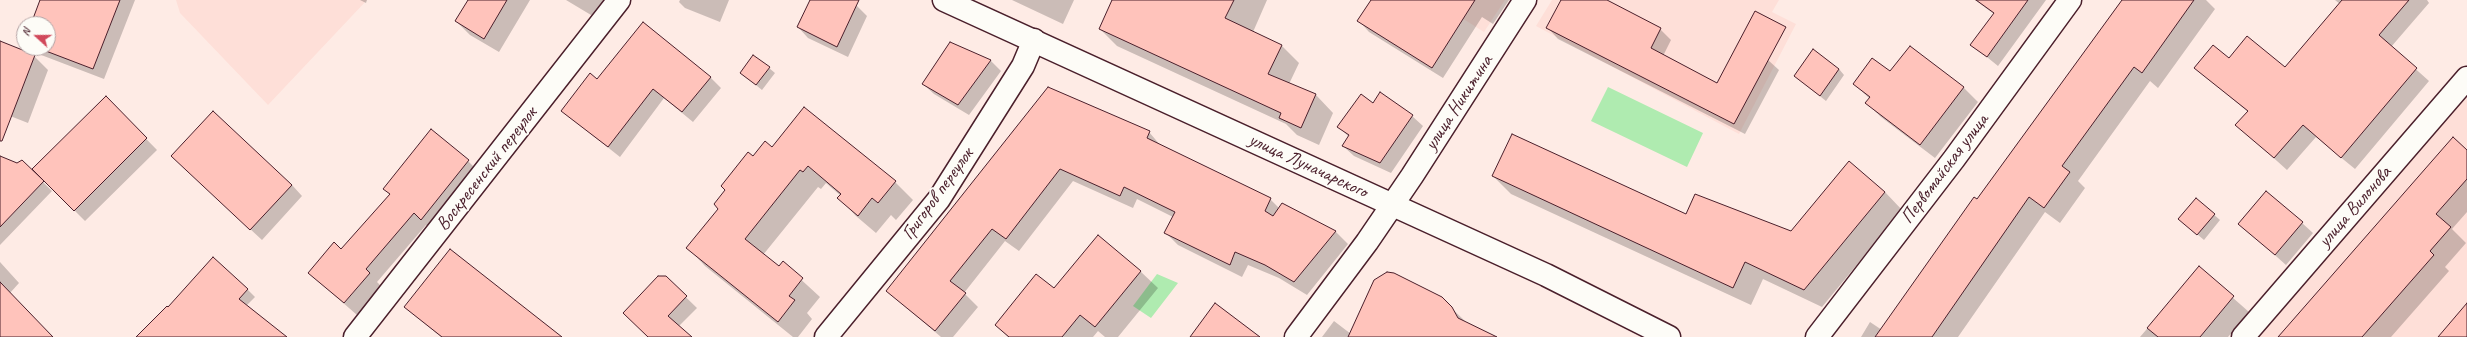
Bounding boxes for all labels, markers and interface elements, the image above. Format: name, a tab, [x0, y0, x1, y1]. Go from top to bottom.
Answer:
north arrow	[16, 16, 56, 56]
text: N	[18, 26, 33, 38]
street label: улица Никитина	[1420, 51, 1498, 155]
street label: Воскресенский переулок	[432, 103, 542, 235]
street label: Первомайская улица	[1896, 110, 1994, 228]
street label: улица Луначарского	[1245, 129, 1371, 203]
street label: Григоров переулок	[897, 144, 979, 244]
street label: улица Вилонова	[2314, 162, 2396, 252]

